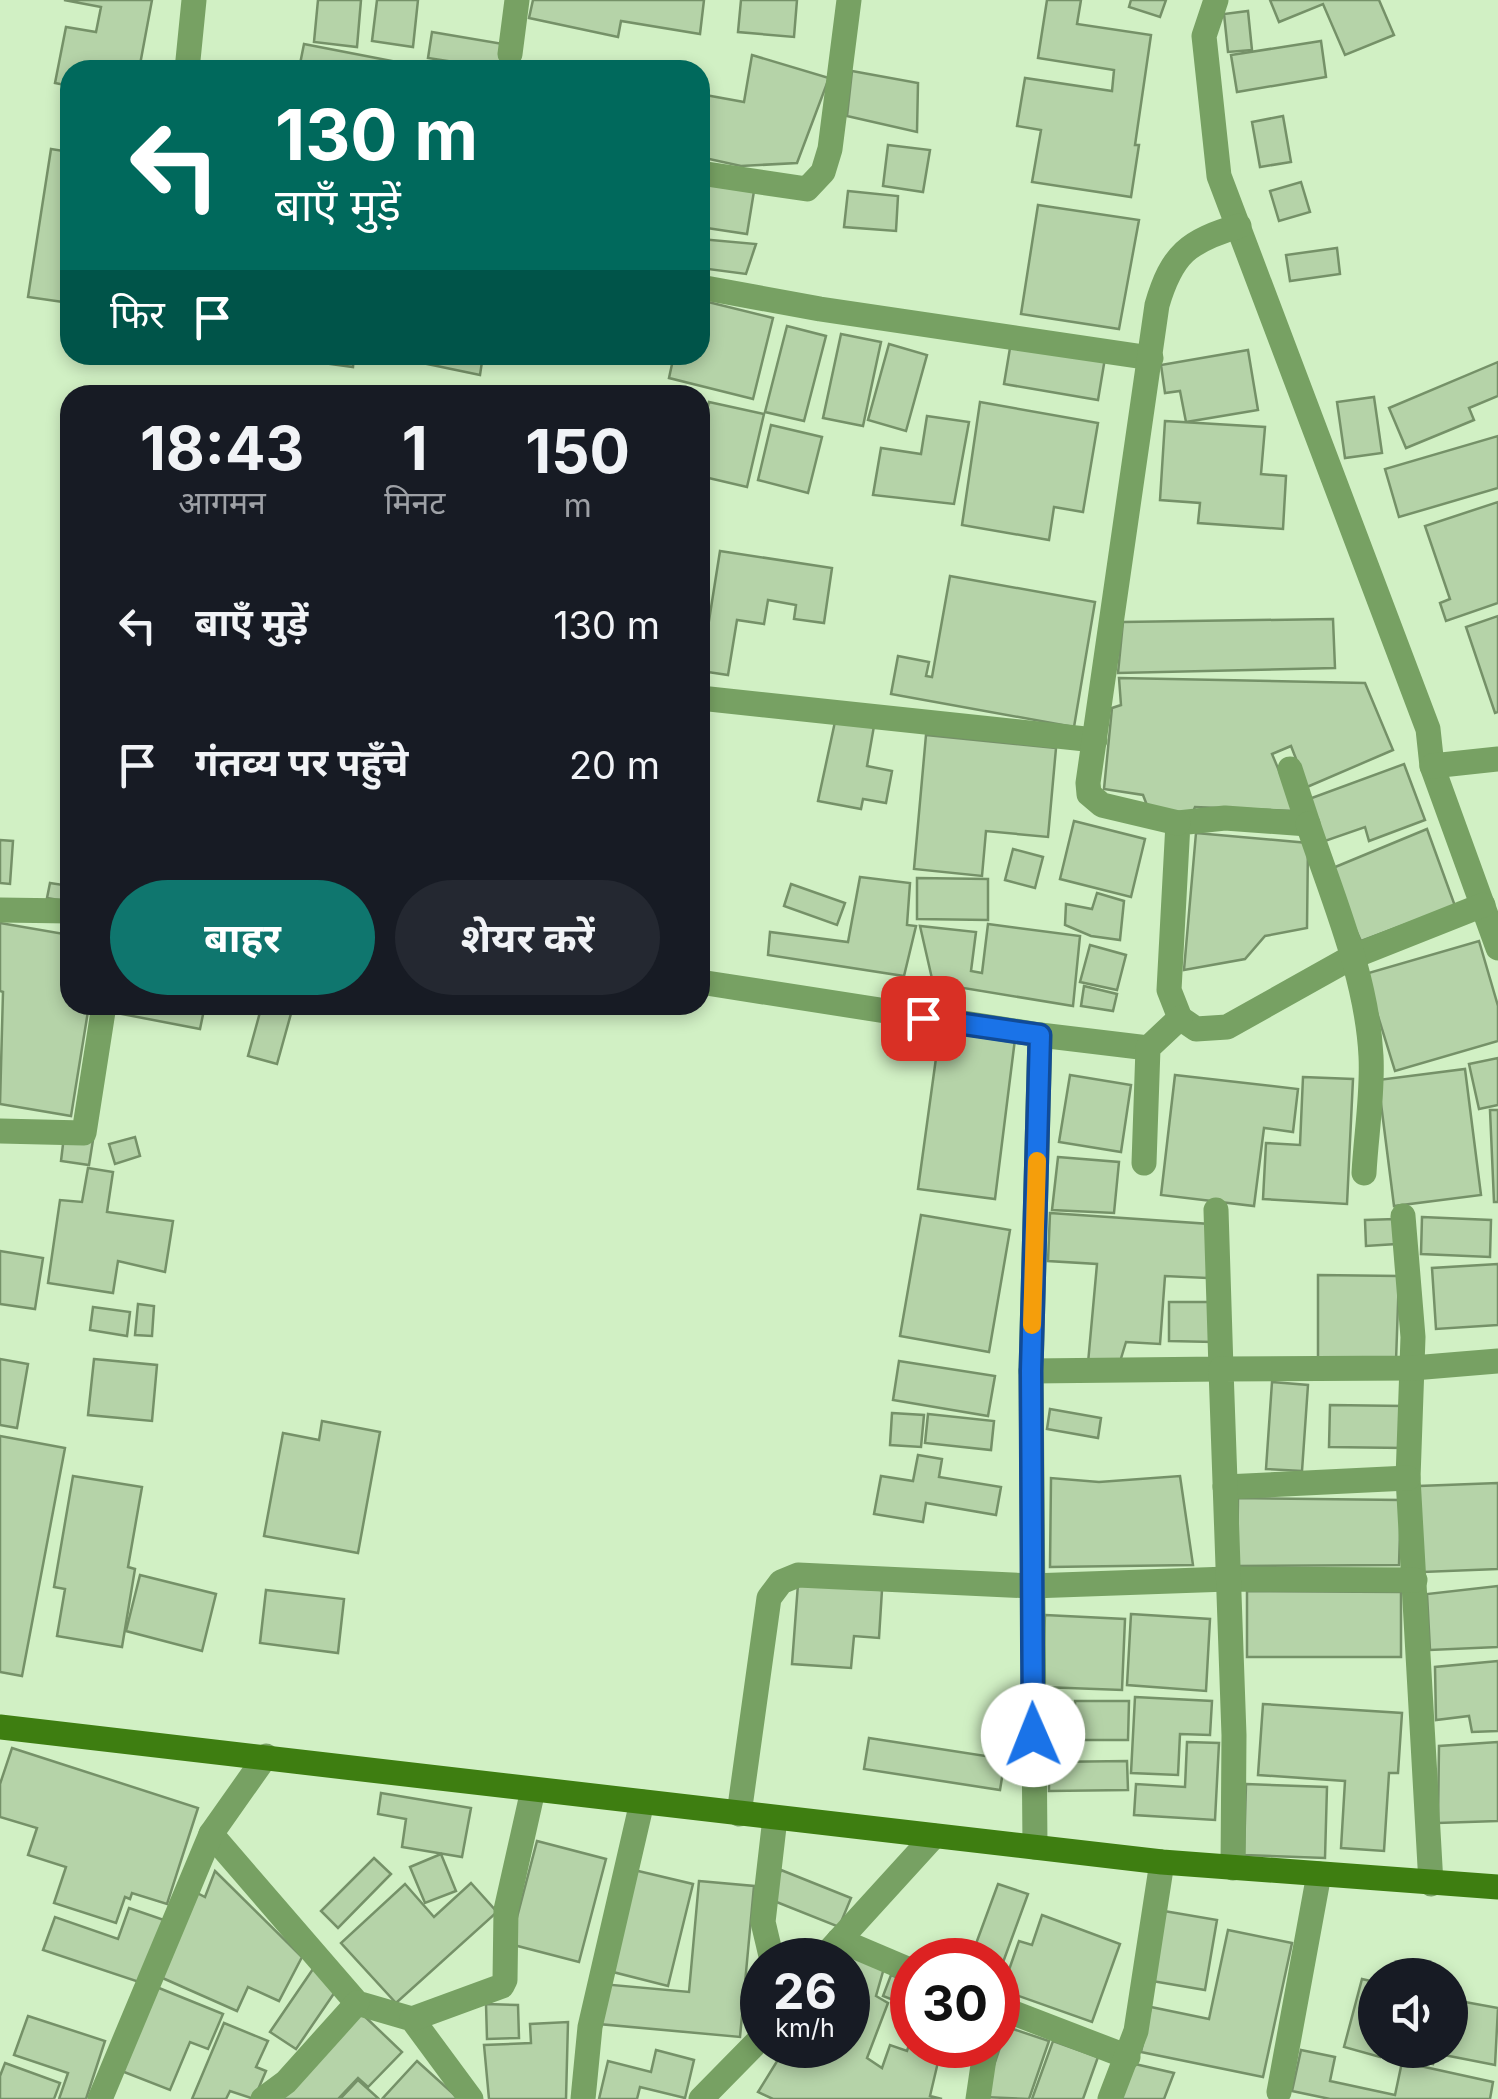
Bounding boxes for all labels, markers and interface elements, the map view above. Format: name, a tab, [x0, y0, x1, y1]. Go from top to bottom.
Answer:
text: 130 m	[275, 92, 478, 177]
icon: left	[110, 100, 240, 230]
text: बाएँ मुड़ें	[275, 177, 401, 232]
icon: arrive	[185, 290, 240, 345]
text: फिर	[110, 291, 165, 337]
text: 18:43	[140, 412, 304, 484]
text: 1	[402, 412, 428, 484]
text: 150	[525, 415, 630, 487]
text: आगमन	[178, 483, 266, 522]
text: मिनट	[384, 483, 445, 522]
text: m	[564, 486, 592, 525]
icon: left	[110, 598, 165, 653]
text: बाएँ मुड़ें	[195, 599, 308, 645]
text: 130 m	[553, 602, 660, 648]
icon: arrive	[110, 738, 165, 793]
text: गंतव्य पर पहुँचे	[195, 739, 408, 785]
text: 20 m	[569, 742, 660, 788]
button: बाहर	[110, 880, 375, 995]
button: शेयर करें	[395, 880, 660, 995]
pin	[881, 976, 966, 1061]
icon: arrive	[896, 991, 951, 1046]
position arrow	[981, 1683, 1085, 1787]
speed limit sign: 30	[890, 1938, 1020, 2068]
map controls	[1358, 1958, 1468, 2068]
button: sound	[1358, 1958, 1468, 2068]
text: 26	[773, 1961, 837, 2021]
text: km/h	[775, 2013, 835, 2043]

